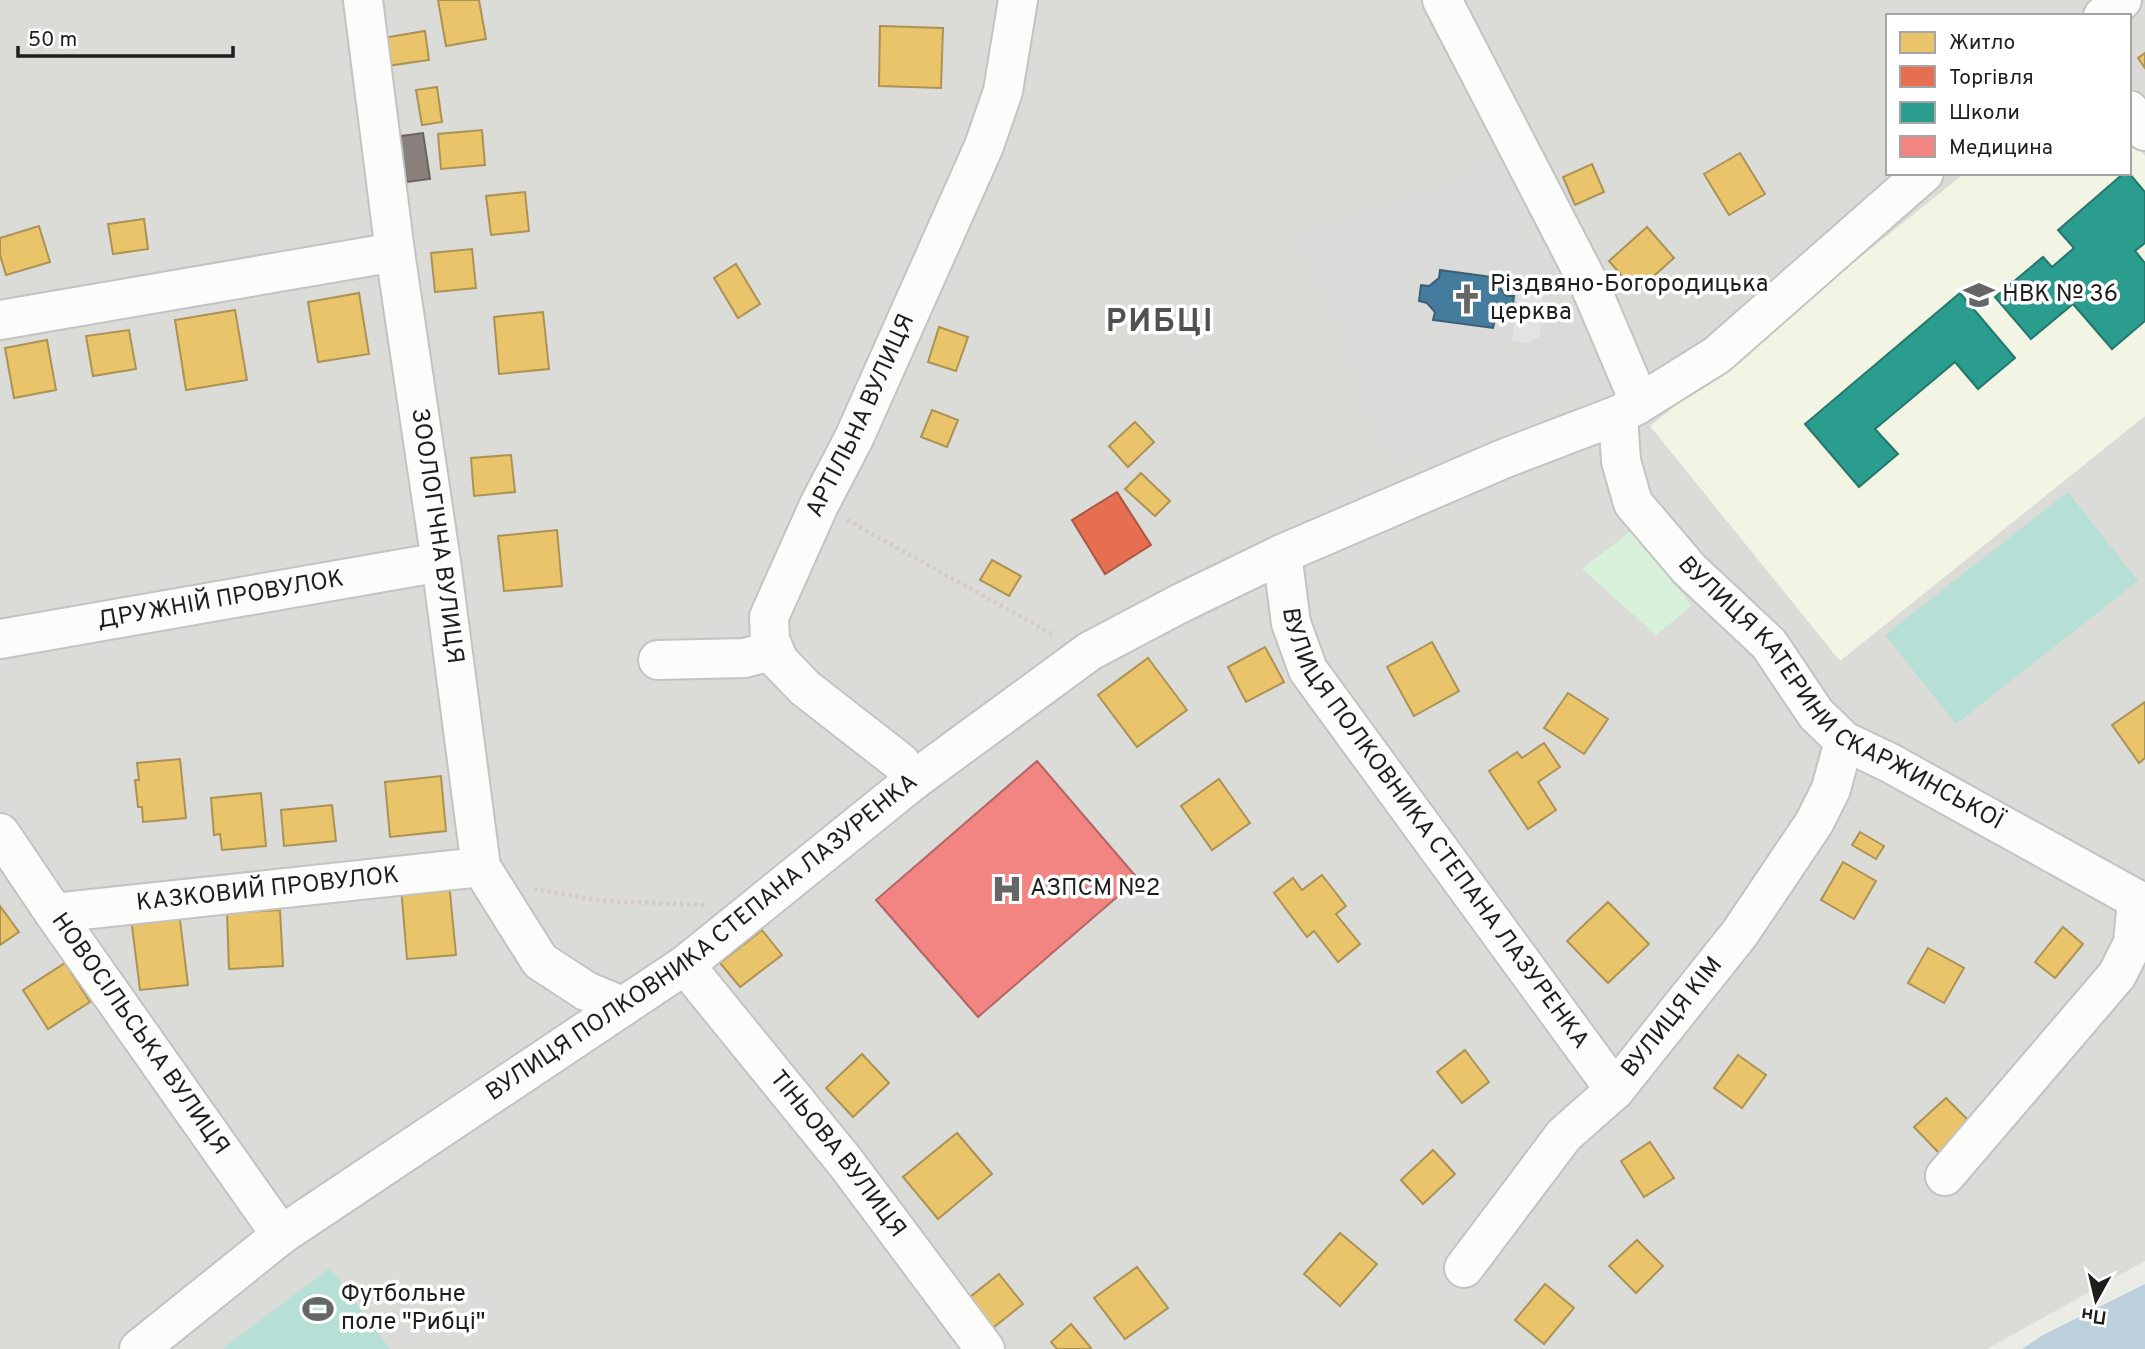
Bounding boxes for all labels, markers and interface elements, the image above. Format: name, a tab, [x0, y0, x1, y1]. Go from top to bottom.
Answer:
scale bar	[18, 14, 233, 58]
legend	[1886, 14, 2131, 175]
text: 50 m	[28, 27, 77, 54]
text: Житло	[1949, 30, 2015, 57]
text: Торгівля	[1949, 65, 2034, 92]
text: Школи	[1949, 100, 2020, 127]
text: Медицина	[1949, 135, 2053, 162]
place label: Різдвяно-Богородицька церква	[1490, 270, 1768, 328]
school or university icon: НВК № 36	[1962, 278, 1996, 312]
place label: НВК № 36	[2002, 280, 2118, 310]
church icon: Різдвяно-Богородицька церква	[1450, 282, 1484, 316]
district label: РИБЦІ	[1106, 303, 1214, 343]
street label: АРТІЛЬНА ВУЛИЦЯ	[800, 310, 922, 522]
street label: ЗООЛОГІЧНА ВУЛИЦЯ	[403, 406, 469, 666]
street label: ВУЛИЦЯ КАТЕРИНИ СКАРЖИНСЬКОЇ	[1670, 551, 2009, 837]
street label: ДРУЖНІЙ ПРОВУЛОК	[95, 564, 346, 637]
street label: ВУЛИЦЯ ПОЛКОВНИКА СТЕПАНА ЛАЗУРЕНКА	[1274, 606, 1595, 1055]
street label: ВУЛИЦЯ ПОЛКОВНИКА СТЕПАНА ЛАЗУРЕНКА	[481, 768, 924, 1108]
street label: КАЗКОВИЙ ПРОВУЛОК	[135, 861, 401, 919]
hospital icon: АЗПСМ №2	[990, 872, 1024, 906]
place label: АЗПСМ №2	[1030, 874, 1160, 904]
street label: НОВОСІЛЬСЬКА ВУЛИЦЯ	[44, 907, 235, 1161]
street label: ВУЛИЦЯ КІМ	[1616, 951, 1730, 1084]
street label: ТІНЬОВА ВУЛИЦЯ	[762, 1065, 912, 1244]
north arrow	[2061, 1265, 2131, 1335]
place label: Футбольне поле "Рибці"	[341, 1280, 485, 1338]
sports icon: Футбольне поле "Рибці"	[301, 1292, 335, 1326]
text: Пн	[2080, 1301, 2108, 1329]

